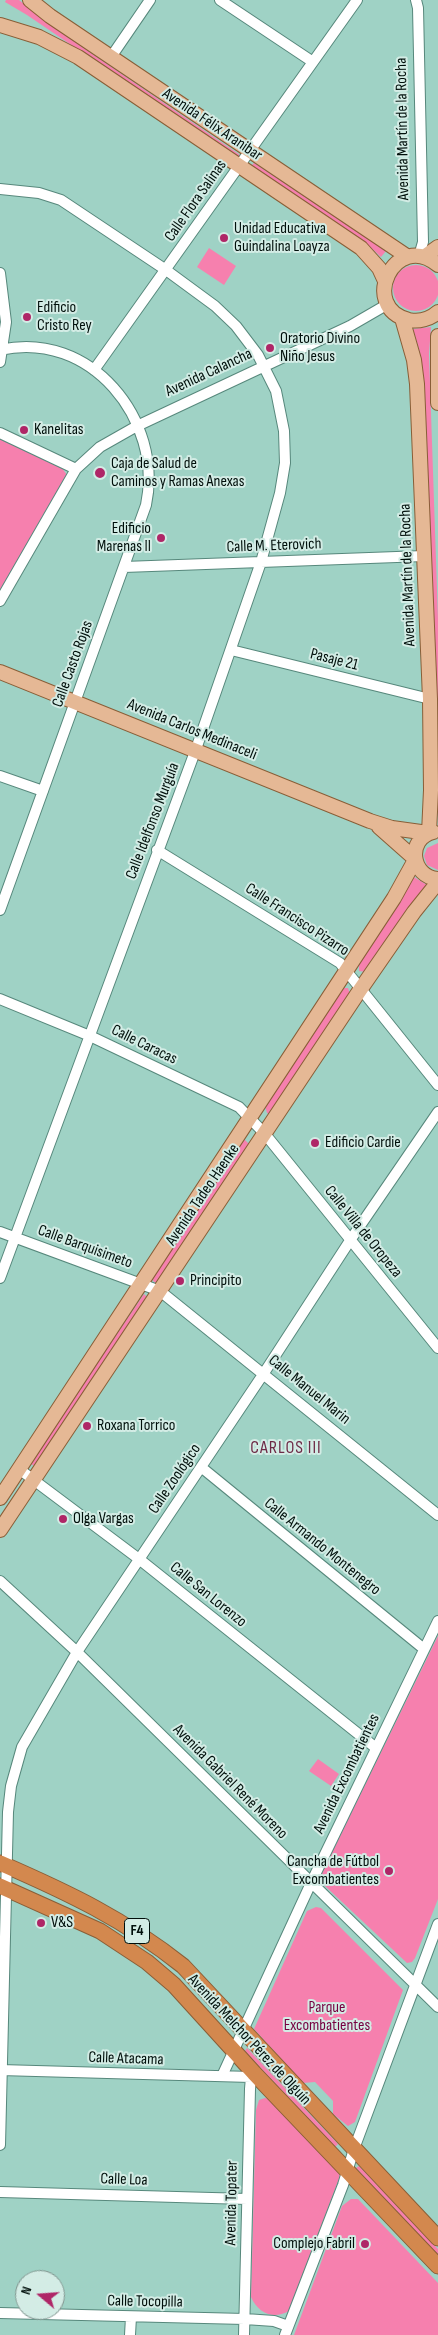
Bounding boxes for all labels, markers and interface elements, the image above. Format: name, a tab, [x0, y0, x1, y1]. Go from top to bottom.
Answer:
street label: Avenida Martín de la Rocha	[392, 58, 414, 200]
street label: Avenida Félix Aranibar	[158, 85, 266, 165]
street label: Calle Flora Salinas	[161, 156, 231, 246]
place label: Unidad Educativa Guindalina Loayza	[234, 219, 330, 257]
marker: Unidad Educativa Guindalina Loayza	[218, 232, 230, 244]
place label: Edificio Cristo Rey	[37, 298, 92, 336]
marker: Edificio Cristo Rey	[21, 311, 33, 323]
place label: Oratorio Divino Niño Jesus	[280, 329, 360, 367]
marker: Oratorio Divino Niño Jesus	[264, 342, 276, 354]
street label: Avenida Calancha	[163, 345, 255, 401]
place label: Kanelitas	[34, 420, 84, 440]
marker: Kanelitas	[18, 424, 30, 436]
place label: Caja de Salud de Caminos y Ramas Anexas	[111, 454, 245, 492]
marker: Caja de Salud de Caminos y Ramas Anexas	[93, 466, 107, 480]
street label: Avenida Martín de la Rocha	[396, 503, 420, 647]
place label: Edificio Marenas II	[97, 519, 151, 557]
marker: Edificio Marenas II	[155, 532, 167, 544]
street label: Calle M. Eterovich	[226, 535, 322, 557]
street label: Calle Casto Rojas	[49, 618, 97, 710]
street label: Pasaje 21	[308, 645, 360, 675]
street label: Avenida Carlos Medinaceli	[124, 695, 260, 765]
street label: Calle Idelfonso Murguía	[122, 760, 184, 882]
street label: Calle Francisco Pizarro	[242, 879, 352, 961]
street label: Calle Caracas	[108, 1021, 180, 1069]
place label: Edificio Cardie	[325, 1133, 401, 1153]
marker: Edificio Cardie	[309, 1137, 321, 1149]
street label: Avenida Tadeo Haenke	[162, 1141, 244, 1249]
street label: Calle Villa de Oropeza	[320, 1182, 406, 1282]
street label: Calle Barquisimeto	[35, 1221, 135, 1273]
place label: Principito	[190, 1271, 242, 1291]
marker: Principito	[174, 1275, 186, 1287]
street label: Calle Manuel Marin	[264, 1351, 354, 1429]
place label: Roxana Torrico	[97, 1416, 175, 1436]
marker: Roxana Torrico	[81, 1420, 93, 1432]
district label: CARLOS III	[249, 1437, 323, 1459]
street label: Calle Zoológico	[145, 1440, 205, 1518]
street label: Calle Armando Montenegro	[260, 1494, 384, 1600]
place label: Olga Vargas	[73, 1509, 134, 1529]
marker: Olga Vargas	[57, 1513, 69, 1525]
street label: Calle San Lorenzo	[166, 1558, 250, 1632]
street label: Avenida Excombatientes	[310, 1711, 384, 1837]
street label: Avenida Gabriel René Moreno	[169, 1721, 291, 1843]
place label: Cancha de Fútbol Excombatientes	[287, 1852, 379, 1890]
marker: Cancha de Fútbol Excombatientes	[383, 1865, 395, 1877]
place label: V&S	[51, 1913, 73, 1933]
marker: V&S	[35, 1917, 47, 1929]
road number: F4	[124, 1918, 150, 1944]
street label: Avenida Melchor Pérez de Olguín	[183, 1971, 315, 2109]
park label: Parque Excombatientes	[284, 1998, 370, 2036]
street label: Calle Atacama	[88, 2048, 164, 2070]
street label: Avenida Topater	[222, 2160, 242, 2246]
street label: Calle Loa	[100, 2170, 148, 2190]
place label: Complejo Fabril	[273, 2234, 355, 2254]
marker: Complejo Fabril	[359, 2238, 371, 2250]
north arrow	[15, 2270, 65, 2320]
text: N	[17, 2284, 35, 2297]
street label: Calle Tocopilla	[107, 2292, 183, 2312]

